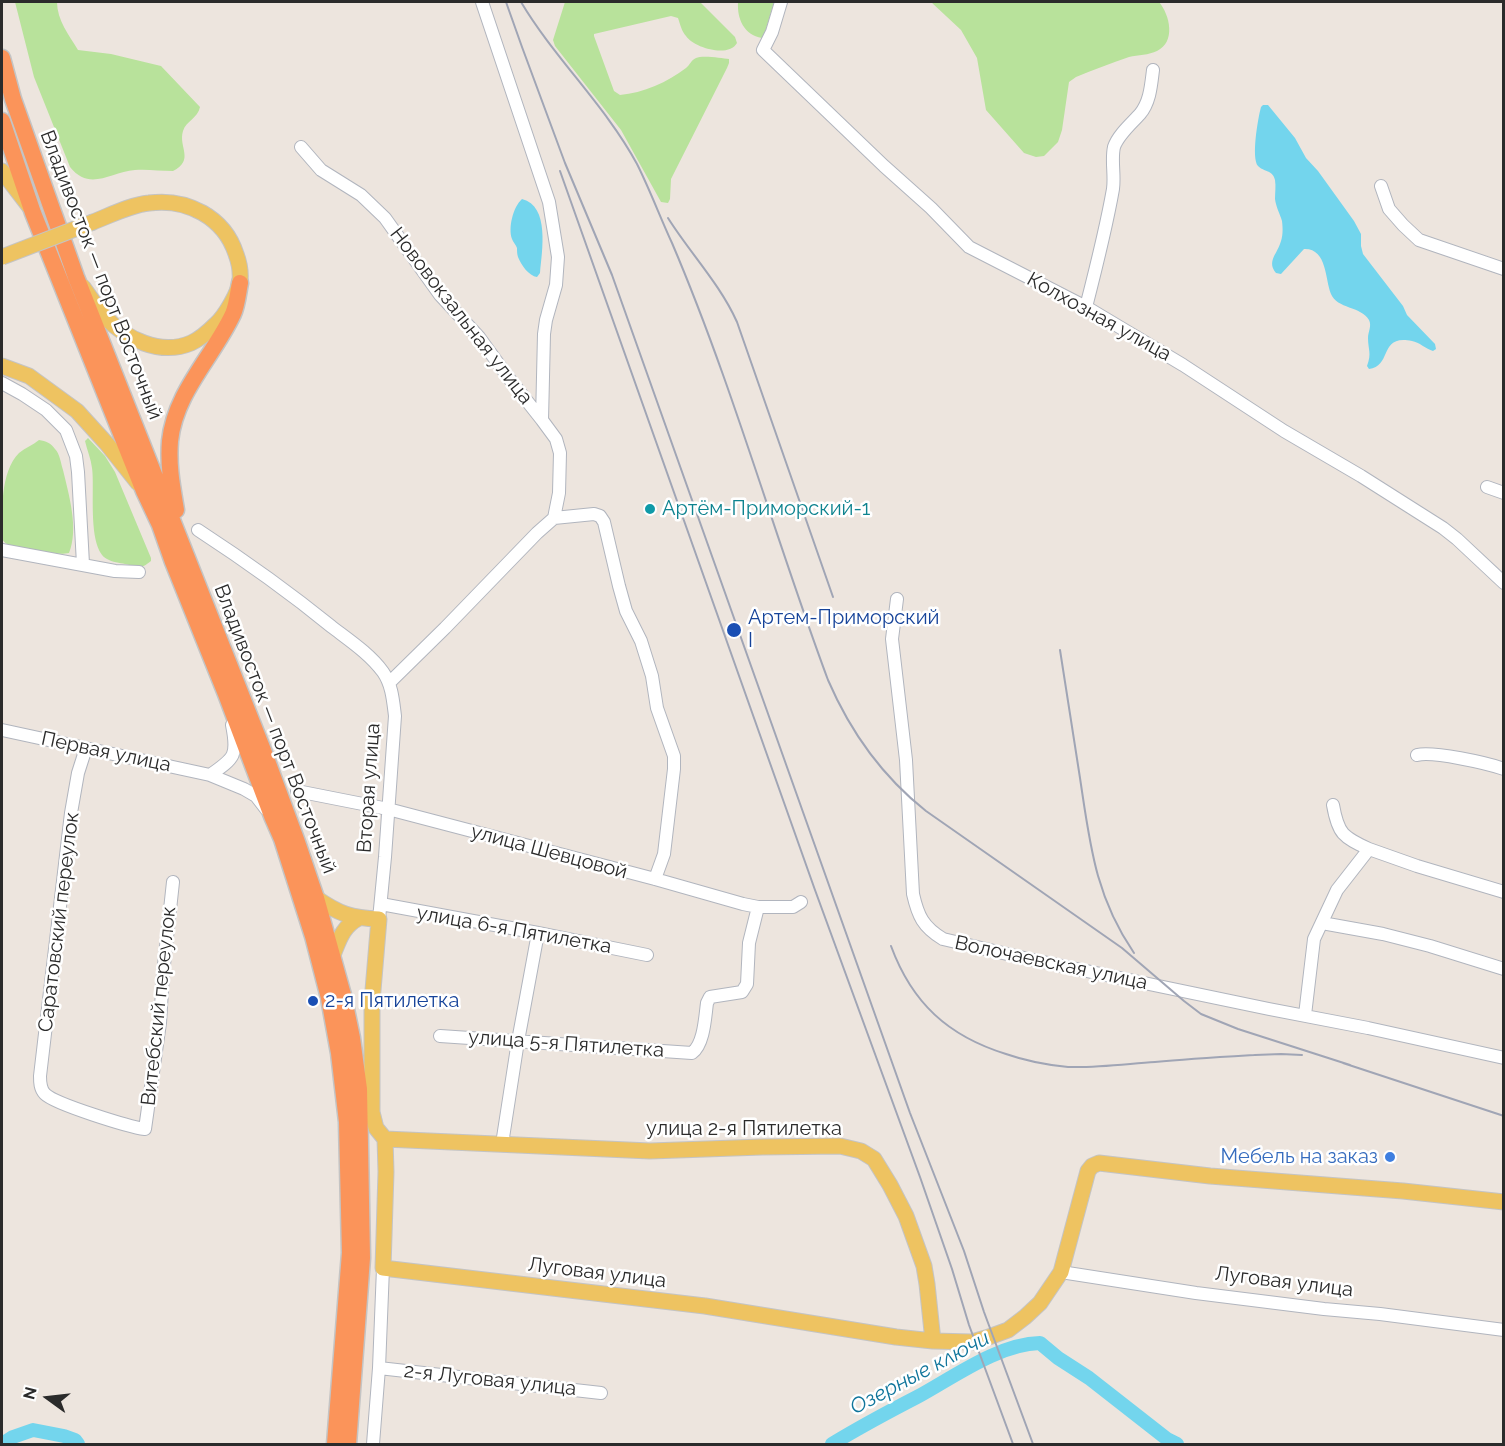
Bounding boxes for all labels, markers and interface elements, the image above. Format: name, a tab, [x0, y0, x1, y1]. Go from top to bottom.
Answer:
street label: Владивосток — порт Восточный	[35, 127, 167, 423]
street label: Нововокзальная улица	[384, 223, 538, 409]
street label: Колхозная улица	[1023, 267, 1175, 367]
place label: Артём-Приморский-1	[662, 497, 870, 521]
marker: Артём-Приморский-1	[643, 502, 657, 516]
street label: Владивосток — порт Восточный	[209, 581, 341, 877]
place label: Артем-Приморский I	[748, 606, 939, 653]
marker: Артем-Приморский I	[725, 621, 743, 639]
street label: Вторая улица	[352, 722, 386, 854]
street label: Первая улица	[39, 727, 173, 777]
street label: Саратовский переулок	[34, 811, 84, 1033]
street label: улица Шевцовой	[468, 820, 630, 884]
street label: улица 6-я Пятилетка	[415, 901, 613, 959]
street label: Витебский переулок	[137, 905, 181, 1107]
street label: Волочаевская улица	[952, 931, 1150, 995]
place label: 2-я Пятилетка	[325, 989, 459, 1013]
marker: 2-я Пятилетка	[306, 994, 320, 1008]
street label: улица 5-я Пятилетка	[467, 1025, 665, 1063]
street label: улица 2-я Пятилетка	[646, 1117, 842, 1141]
place label: Мебель на заказ	[1221, 1145, 1378, 1169]
marker: Мебель на заказ	[1383, 1150, 1397, 1164]
street label: Луговая улица	[527, 1253, 667, 1293]
street label: Луговая улица	[1214, 1262, 1354, 1302]
water label: Озерные ключи	[846, 1326, 994, 1420]
street label: 2-я Луговая улица	[403, 1359, 577, 1401]
north arrow	[18, 1368, 78, 1428]
text: N	[19, 1385, 41, 1402]

